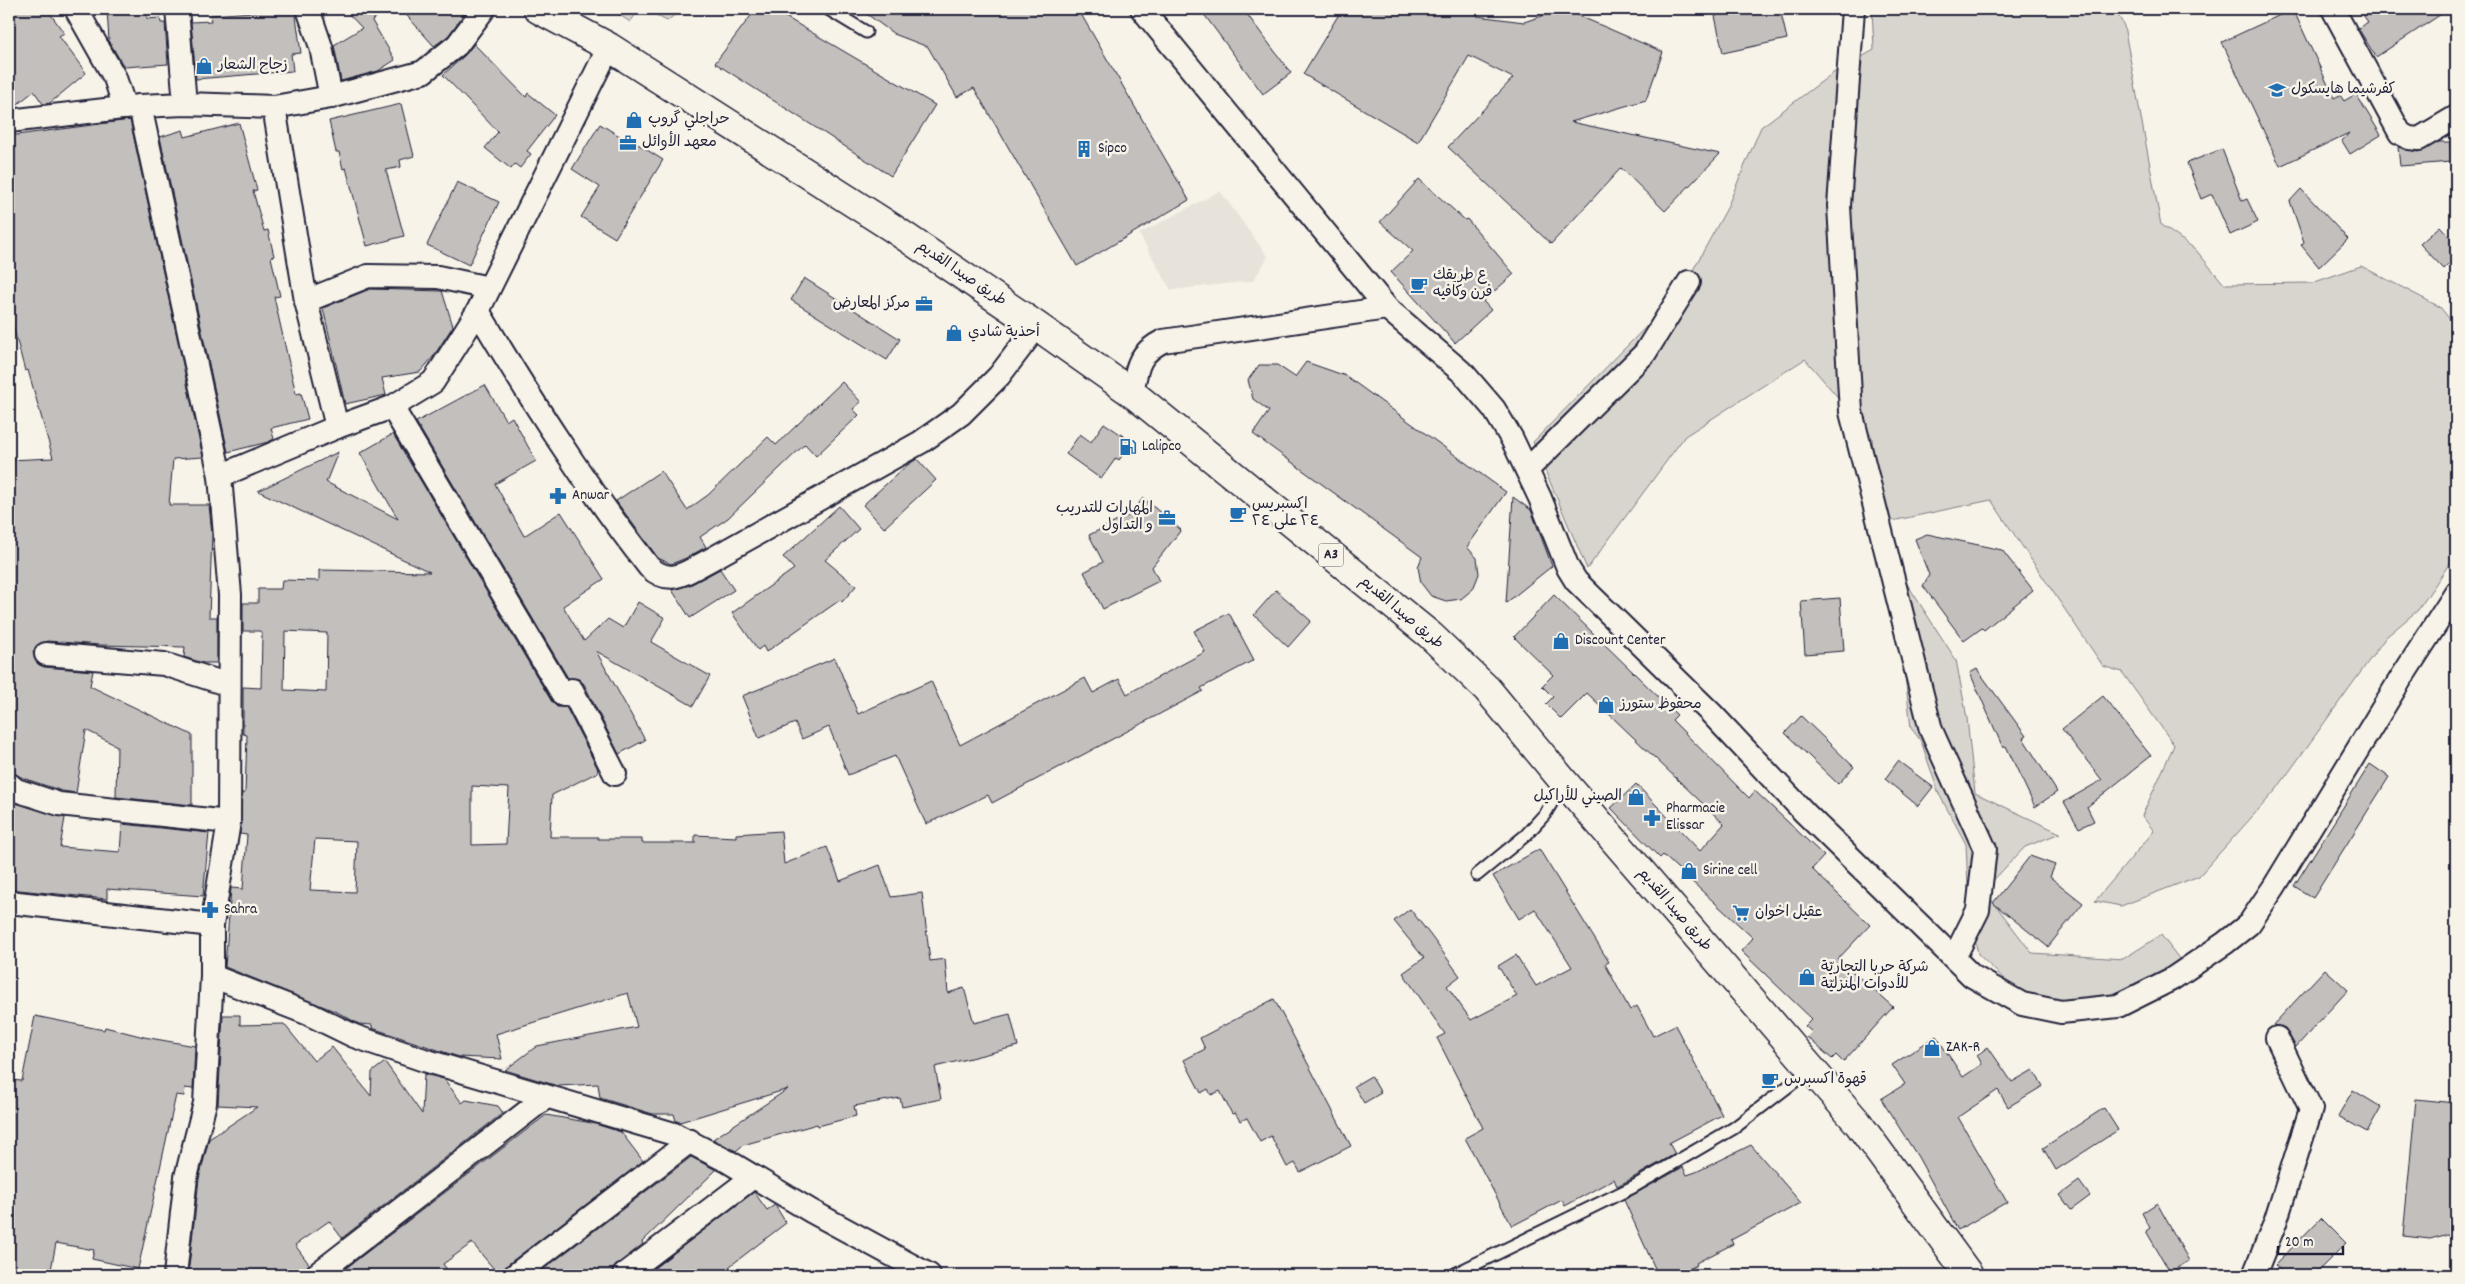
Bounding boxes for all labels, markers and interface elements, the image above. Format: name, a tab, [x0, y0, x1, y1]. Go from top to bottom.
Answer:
place label: زجاح الشعار	[217, 55, 288, 77]
shop icon: زجاح الشعار	[194, 56, 214, 76]
place label: كفرشيما هايسكول	[2291, 79, 2395, 101]
school or university icon: كفرشيما هايسكول	[2267, 80, 2287, 100]
place label: حراجلي گروپ	[648, 109, 730, 131]
shop icon: حراجلي گروپ	[624, 110, 644, 130]
place label: معهد الأوائل	[642, 131, 717, 154]
office icon: معهد الأوائل	[618, 133, 638, 153]
place label: Sipco	[1098, 138, 1127, 160]
building icon: Sipco	[1074, 139, 1094, 159]
street label: طريق صيدا القديم	[912, 236, 1010, 312]
place label: ع طريقك فرن وكافيه	[1433, 265, 1493, 304]
cafe icon: ع طريقك فرن وكافيه	[1409, 275, 1429, 295]
place label: مركز المعارض	[833, 293, 910, 315]
office icon: مركز المعارض	[914, 294, 934, 314]
place label: أحذية شادي	[968, 322, 1040, 344]
shop icon: أحذية شادي	[944, 323, 964, 343]
place label: Lalipco	[1142, 436, 1181, 458]
fuel station icon: Lalipco	[1118, 437, 1138, 457]
place label: Anwar	[572, 485, 610, 507]
pharmacy icon: Anwar	[548, 486, 568, 506]
place label: اكسبريس ٢٤ على ٢٤	[1252, 494, 1319, 533]
place label: المهارات للتدريب و التداول	[1056, 498, 1153, 537]
cafe icon: اكسبريس ٢٤ على ٢٤	[1228, 504, 1248, 524]
office icon: المهارات للتدريب و التداول	[1157, 508, 1177, 528]
road number: A3	[1318, 544, 1344, 566]
street label: طريق صيدا القديم	[1354, 571, 1448, 655]
place label: Discount Center	[1575, 630, 1666, 652]
shop icon: Discount Center	[1551, 631, 1571, 651]
place label: محفوظ ستورز	[1619, 694, 1702, 716]
shop icon: محفوظ ستورز	[1596, 695, 1616, 715]
place label: الصيني للأراكيل	[1534, 785, 1622, 808]
shop icon: الصيني للأراكيل	[1626, 787, 1646, 807]
place label: Pharmacie Elissar	[1666, 798, 1725, 837]
pharmacy icon: Pharmacie Elissar	[1642, 808, 1662, 828]
place label: Sirine cell	[1703, 860, 1758, 882]
shop icon: Sirine cell	[1679, 861, 1699, 881]
street label: طريق صيدا القديم	[1631, 863, 1717, 957]
place label: Sahra	[224, 899, 258, 921]
pharmacy icon: Sahra	[200, 900, 220, 920]
place label: عقيل اخوان	[1755, 902, 1822, 924]
supermarket icon: عقيل اخوان	[1731, 903, 1751, 923]
place label: شركة حربا التجاريّة للأدوات المنزليّة	[1821, 957, 1929, 996]
shop icon: شركة حربا التجاريّة للأدوات المنزليّة	[1797, 967, 1817, 987]
place label: ZAK-R	[1946, 1037, 1980, 1059]
shop icon: ZAK-R	[1922, 1038, 1942, 1058]
place label: قهوة اكسبرس	[1784, 1069, 1867, 1091]
cafe icon: قهوة اكسبرس	[1760, 1070, 1780, 1090]
scale bar	[2278, 1224, 2342, 1256]
text: 20 m	[2285, 1232, 2313, 1254]

